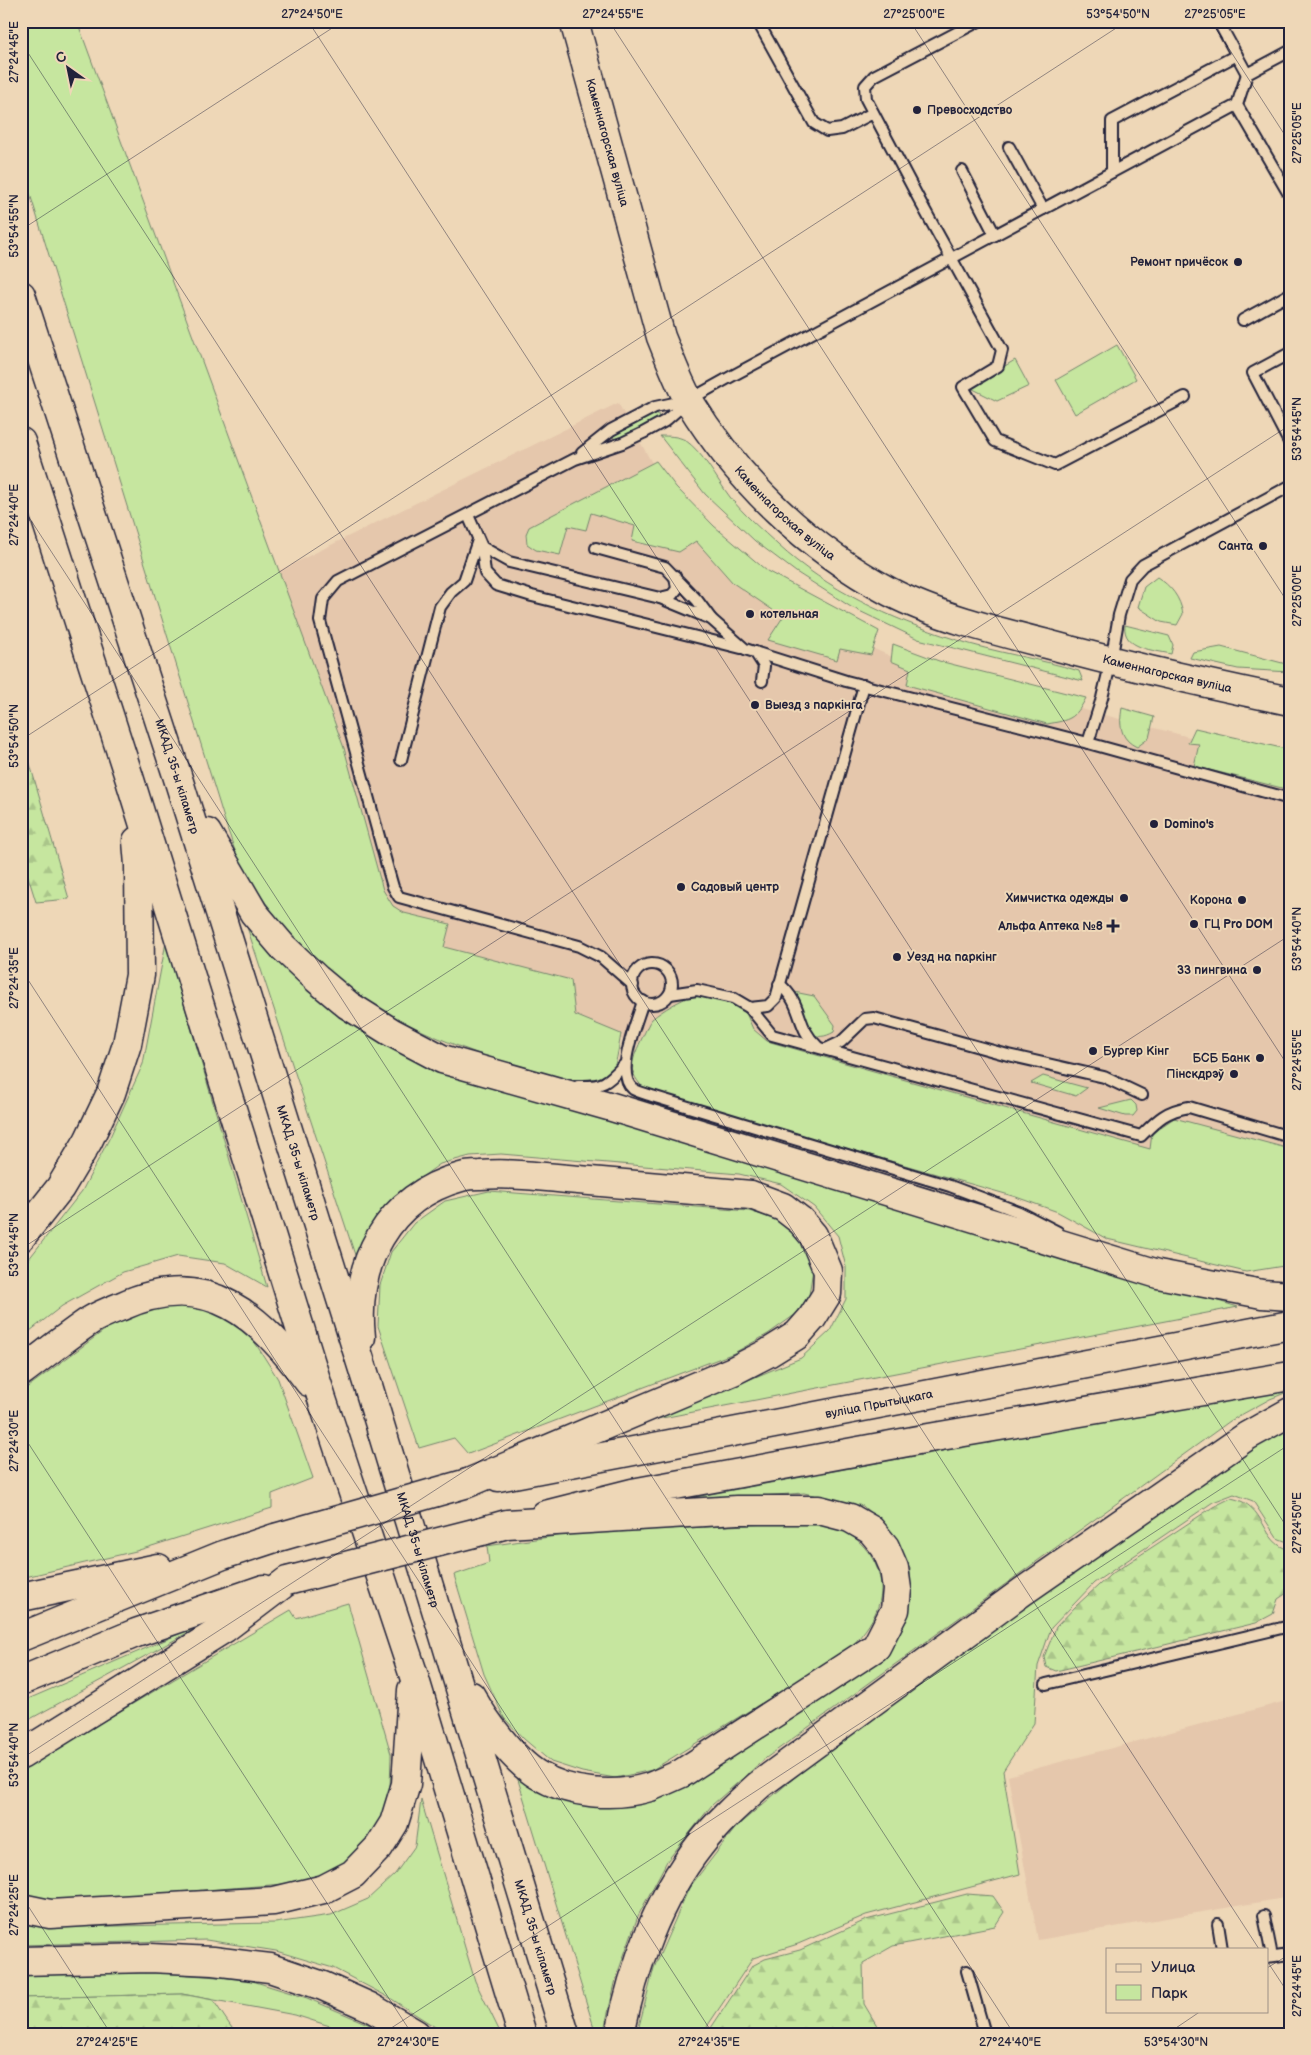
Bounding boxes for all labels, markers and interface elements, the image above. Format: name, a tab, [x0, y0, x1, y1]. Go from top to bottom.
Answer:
text: 27°24'50"E	[281, 7, 343, 22]
text: 27°24'55"E	[582, 7, 644, 22]
text: 27°25'00"E	[883, 7, 945, 22]
text: 53°54'50"N	[1086, 7, 1150, 22]
text: 27°25'05"E	[1184, 7, 1246, 22]
text: 27°24'45"E	[7, 21, 22, 83]
north arrow	[42, 42, 92, 92]
text: С	[52, 48, 70, 67]
street label: Каменнагорская вуліца	[582, 77, 632, 208]
text: 27°25'05"E	[1290, 102, 1305, 164]
place label: Превосходство	[927, 103, 1013, 118]
marker: Превосходство	[911, 104, 923, 116]
text: 53°54'55"N	[7, 194, 22, 258]
place label: Ремонт причёсок	[1130, 255, 1228, 270]
marker: Ремонт причёсок	[1232, 256, 1244, 268]
text: 53°54'45"N	[1290, 397, 1305, 461]
street label: Каменнагорская вуліца	[731, 463, 838, 564]
text: 27°24'40"E	[7, 484, 22, 546]
place label: Санта	[1218, 539, 1254, 554]
marker: Санта	[1257, 540, 1269, 552]
text: 27°25'00"E	[1290, 565, 1305, 627]
place label: котельная	[760, 607, 819, 622]
marker: котельная	[744, 608, 756, 620]
street label: Каменнагорская вуліца	[1101, 652, 1233, 697]
place label: Выезд з паркінга	[765, 698, 863, 713]
marker: Выезд з паркінга	[749, 699, 761, 711]
text: 53°54'50"N	[7, 704, 22, 768]
street label: МКАД, 35-ы кіламетр	[151, 717, 202, 836]
place label: Domino's	[1164, 817, 1214, 832]
marker: Domino's	[1148, 818, 1160, 830]
place label: Садовый центр	[691, 880, 779, 895]
marker: Садовый центр	[675, 881, 687, 893]
place label: Химчистка одежды	[1005, 891, 1114, 906]
marker: Химчистка одежды	[1118, 892, 1130, 904]
place label: Корона	[1190, 893, 1233, 908]
marker: Корона	[1236, 894, 1248, 906]
text: 53°54'40"N	[1290, 907, 1305, 971]
place label: ГЦ Pro DOM	[1204, 917, 1273, 932]
marker: ГЦ Pro DOM	[1188, 918, 1200, 930]
place label: Альфа Аптека №8	[997, 919, 1103, 934]
marker: Альфа Аптека №8	[1107, 920, 1119, 932]
text: 27°24'35"E	[7, 947, 22, 1009]
place label: Уезд на паркінг	[907, 950, 997, 965]
marker: Уезд на паркінг	[891, 951, 903, 963]
place label: 33 пингвина	[1177, 963, 1248, 978]
marker: 33 пингвина	[1251, 964, 1263, 976]
text: 27°24'55"E	[1290, 1029, 1305, 1091]
place label: Бургер Кінг	[1103, 1044, 1169, 1059]
marker: Бургер Кінг	[1087, 1045, 1099, 1057]
place label: БСБ Банк	[1193, 1051, 1251, 1066]
marker: БСБ Банк	[1254, 1052, 1266, 1064]
place label: Пінскдрэў	[1166, 1067, 1224, 1082]
marker: Пінскдрэў	[1228, 1068, 1240, 1080]
street label: МКАД, 35-ы кіламетр	[273, 1103, 323, 1223]
text: 53°54'45"N	[7, 1213, 22, 1277]
street label: вуліца Прытыцкага	[824, 1387, 934, 1422]
text: 27°24'30"E	[7, 1410, 22, 1472]
street label: МКАД, 35-ы кіламетр	[393, 1490, 442, 1610]
text: 27°24'50"E	[1290, 1492, 1305, 1554]
text: 53°54'40"N	[7, 1723, 22, 1787]
text: 27°24'25"E	[7, 1874, 22, 1936]
street label: МКАД, 35-ы кіламетр	[511, 1878, 560, 1997]
legend	[1106, 1948, 1268, 2012]
text: 27°24'45"E	[1290, 1955, 1305, 2017]
text: Улица	[1151, 1958, 1196, 1977]
text: Парк	[1151, 1984, 1188, 2003]
text: 27°24'25"E	[76, 2035, 138, 2050]
text: 27°24'30"E	[377, 2035, 439, 2050]
text: 27°24'35"E	[678, 2035, 740, 2050]
text: 27°24'40"E	[979, 2035, 1041, 2050]
text: 53°54'30"N	[1144, 2035, 1208, 2050]

